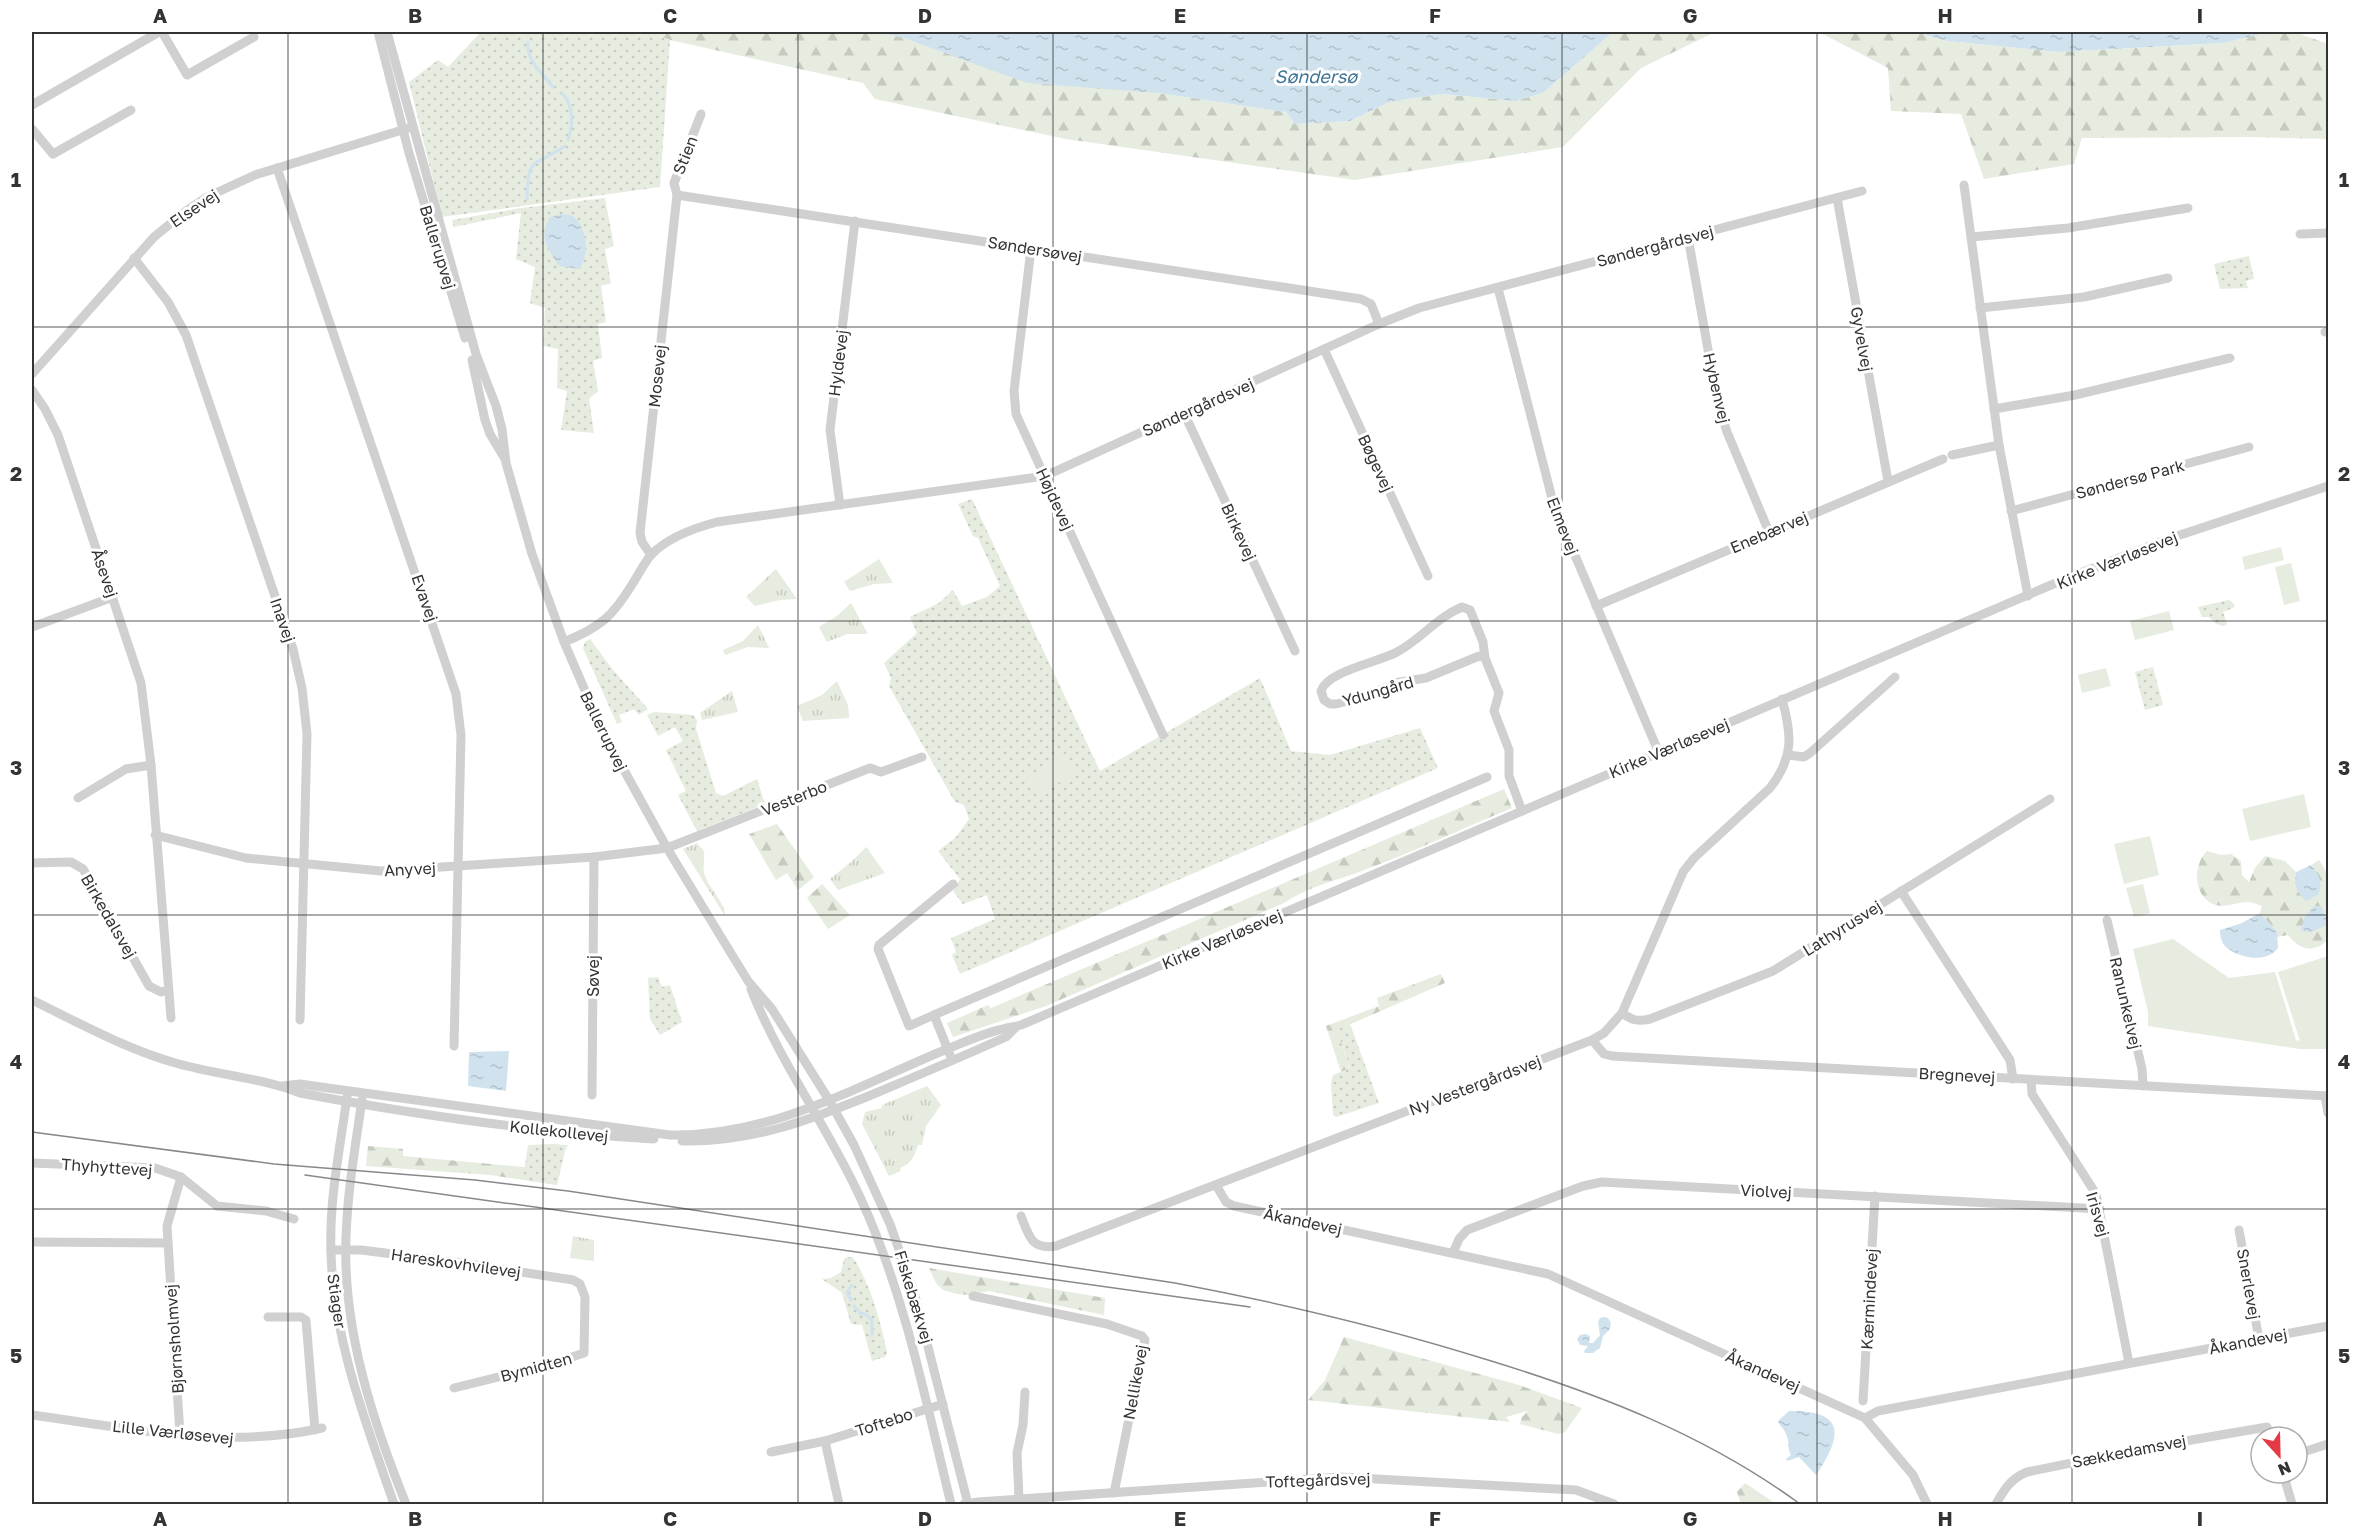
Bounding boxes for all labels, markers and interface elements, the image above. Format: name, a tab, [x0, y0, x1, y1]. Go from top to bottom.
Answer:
text: A	[153, 3, 167, 27]
text: B	[408, 3, 422, 27]
text: C	[663, 3, 677, 27]
text: D	[918, 3, 932, 27]
text: E	[1174, 3, 1186, 27]
text: F	[1429, 3, 1441, 27]
text: G	[1683, 3, 1697, 27]
text: H	[1937, 3, 1953, 27]
text: I	[2197, 3, 2203, 27]
water label: Søndersø	[1275, 65, 1358, 87]
street label: Stien	[668, 133, 702, 177]
text: 1	[11, 167, 21, 191]
text: 1	[2339, 167, 2349, 191]
street label: Elsevej	[166, 184, 222, 232]
street label: Ballerupvej	[416, 203, 460, 291]
street label: Søndergårdsvej	[1594, 221, 1716, 271]
street label: Søndersøvej	[986, 232, 1084, 266]
street label: Gyvelvej	[1846, 305, 1878, 373]
street label: Hyldevej	[824, 328, 852, 398]
street label: Mosevej	[644, 344, 670, 408]
street label: Hybenvej	[1699, 351, 1735, 425]
street label: Søndergårdsvej	[1139, 373, 1257, 441]
street label: Bøgevej	[1354, 431, 1398, 495]
street label: Søndersø Park	[2073, 455, 2187, 503]
text: 2	[10, 461, 22, 485]
text: 2	[2338, 461, 2350, 485]
street label: Højdevej	[1032, 464, 1078, 534]
street label: Elmevej	[1543, 494, 1583, 558]
street label: Birkevej	[1217, 500, 1261, 564]
street label: Enebærvej	[1727, 507, 1811, 557]
street label: Kirke Værløsevej	[2054, 527, 2180, 593]
street label: Åsevej	[87, 546, 123, 600]
street label: Evavej	[408, 572, 442, 624]
street label: Inavej	[266, 595, 300, 645]
street label: Ydungård	[1340, 671, 1416, 711]
street label: Ballerupvej	[576, 688, 632, 774]
street label: Kirke Værløsevej	[1606, 714, 1732, 782]
text: 3	[10, 755, 22, 779]
text: 3	[2338, 755, 2350, 779]
street label: Vesterbo	[758, 776, 830, 820]
street label: Anyvej	[384, 858, 436, 880]
street label: Birkedalsvej	[77, 870, 141, 962]
street label: Lathyrusvej	[1799, 896, 1885, 960]
street label: Kirke Værløsevej	[1159, 905, 1285, 973]
street label: Søvej	[583, 955, 603, 997]
street label: Ranunkelvej	[2106, 955, 2146, 1051]
text: 4	[10, 1049, 22, 1073]
text: 4	[2338, 1049, 2350, 1073]
street label: Ny Vestergårdsvej	[1406, 1051, 1544, 1119]
street label: Bregnevej	[1918, 1063, 1996, 1087]
street label: Kollekollevej	[509, 1116, 609, 1146]
street label: Thyhyttevej	[61, 1154, 153, 1180]
street label: Violvej	[1740, 1180, 1792, 1202]
street label: Irisvej	[2082, 1189, 2114, 1239]
street label: Åkandevej	[1262, 1203, 1344, 1239]
street label: Hareskovhvilevej	[390, 1244, 522, 1282]
street label: Snerlevej	[2233, 1247, 2265, 1321]
street label: Fiskebækvej	[890, 1248, 938, 1346]
street label: Kærmindevej	[1856, 1248, 1882, 1350]
street label: Stiager	[323, 1272, 351, 1330]
street label: Bjørnsholmvej	[160, 1284, 188, 1394]
street label: Åkandevej	[2207, 1324, 2289, 1358]
text: 5	[10, 1343, 22, 1367]
street label: Nellikevej	[1119, 1343, 1151, 1421]
text: 5	[2338, 1343, 2350, 1367]
street label: Åkandevej	[1723, 1346, 1803, 1396]
street label: Bymidten	[498, 1348, 574, 1386]
street label: Toftebo	[853, 1403, 915, 1441]
street label: Lille Værløsevej	[111, 1416, 235, 1448]
north arrow	[2249, 1425, 2309, 1485]
street label: Sækkedamsvej	[2070, 1430, 2188, 1472]
text: N	[2275, 1457, 2294, 1480]
street label: Toftegårdsvej	[1265, 1468, 1371, 1492]
text: A	[153, 1506, 167, 1530]
text: B	[408, 1506, 422, 1530]
text: C	[663, 1506, 677, 1530]
text: D	[918, 1506, 932, 1530]
text: E	[1174, 1506, 1186, 1530]
text: F	[1429, 1506, 1441, 1530]
text: G	[1683, 1506, 1697, 1530]
text: H	[1937, 1506, 1953, 1530]
text: I	[2197, 1506, 2203, 1530]

